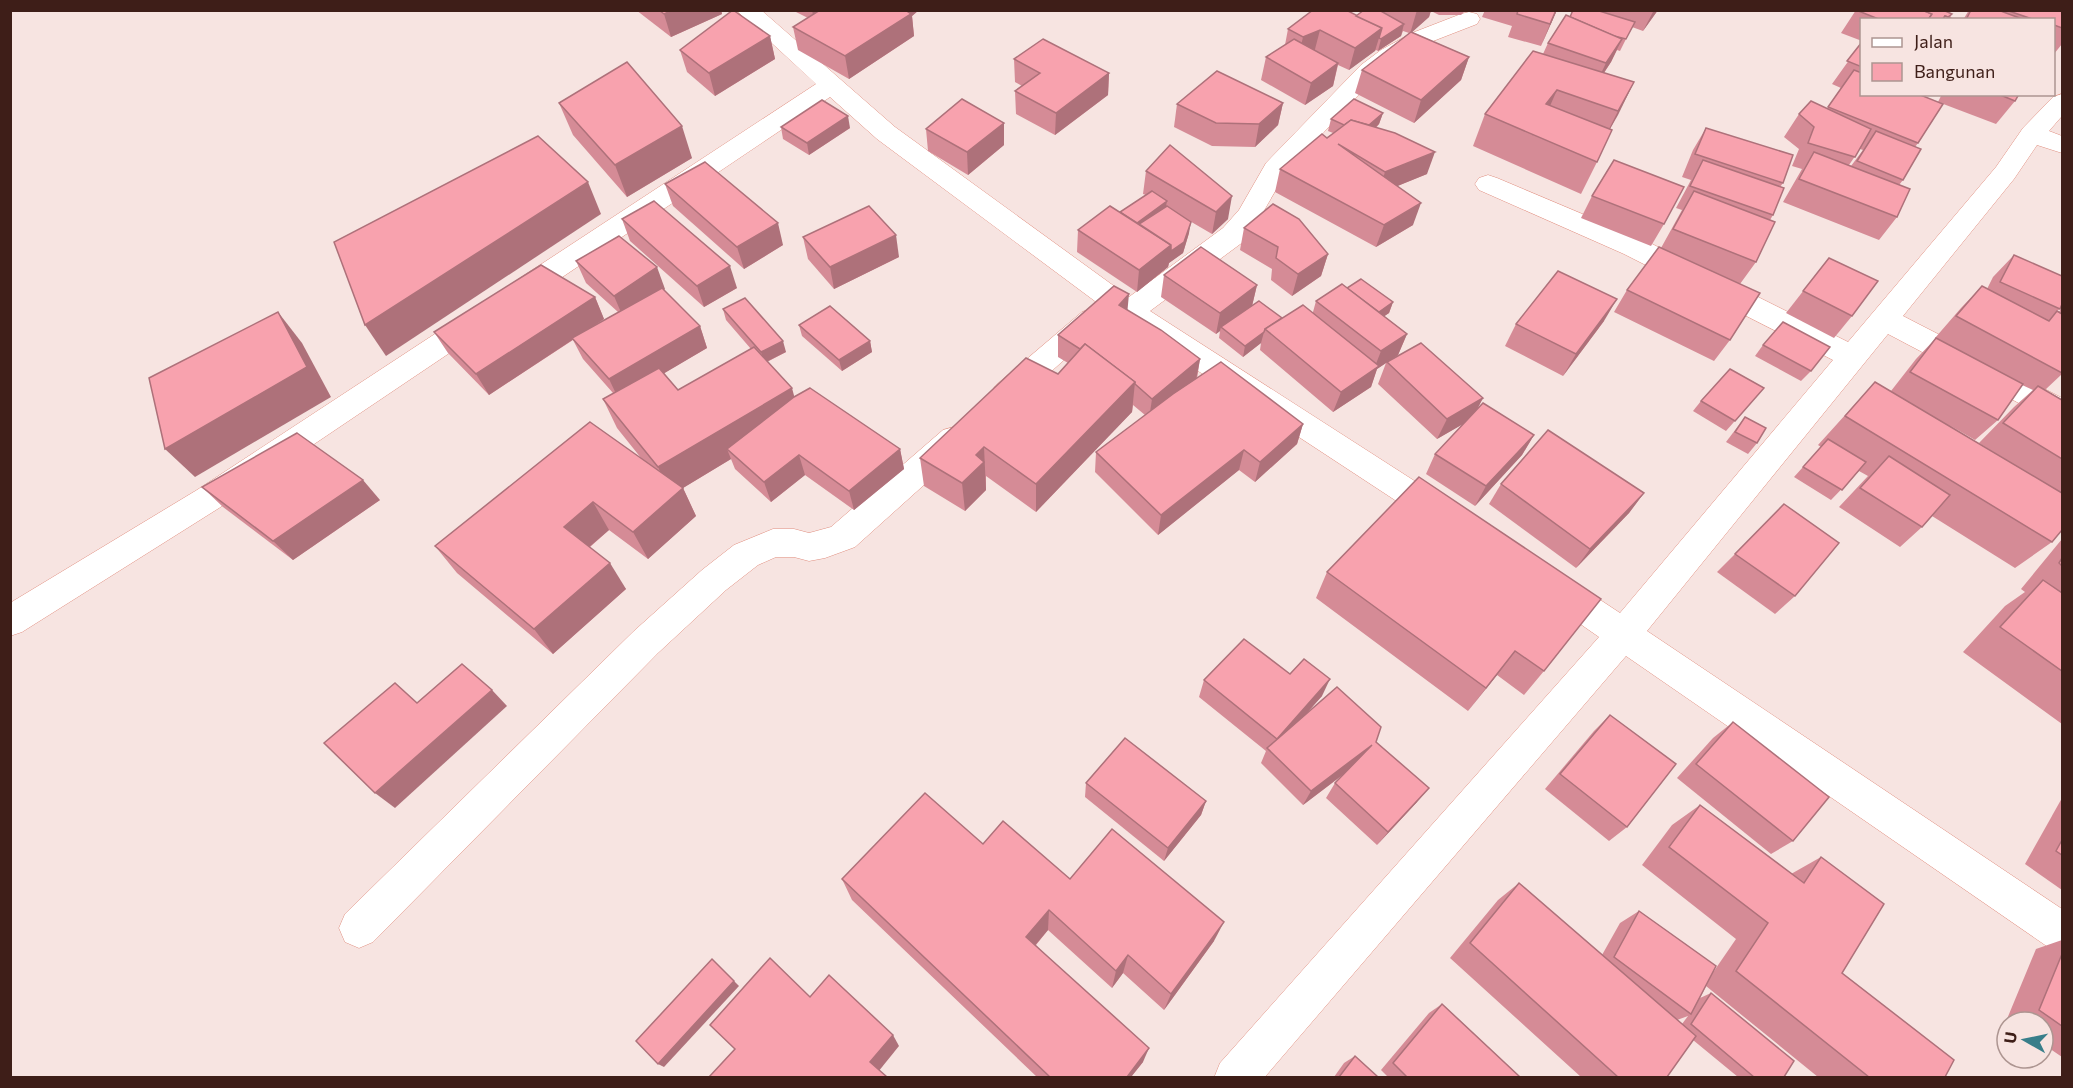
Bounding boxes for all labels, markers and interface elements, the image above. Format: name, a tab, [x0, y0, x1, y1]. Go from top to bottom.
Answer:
legend	[1860, 18, 2055, 96]
text: Jalan	[1914, 30, 1953, 52]
text: Bangunan	[1914, 60, 1995, 82]
north arrow	[1995, 1010, 2055, 1070]
text: U	[1999, 1030, 2020, 1045]

